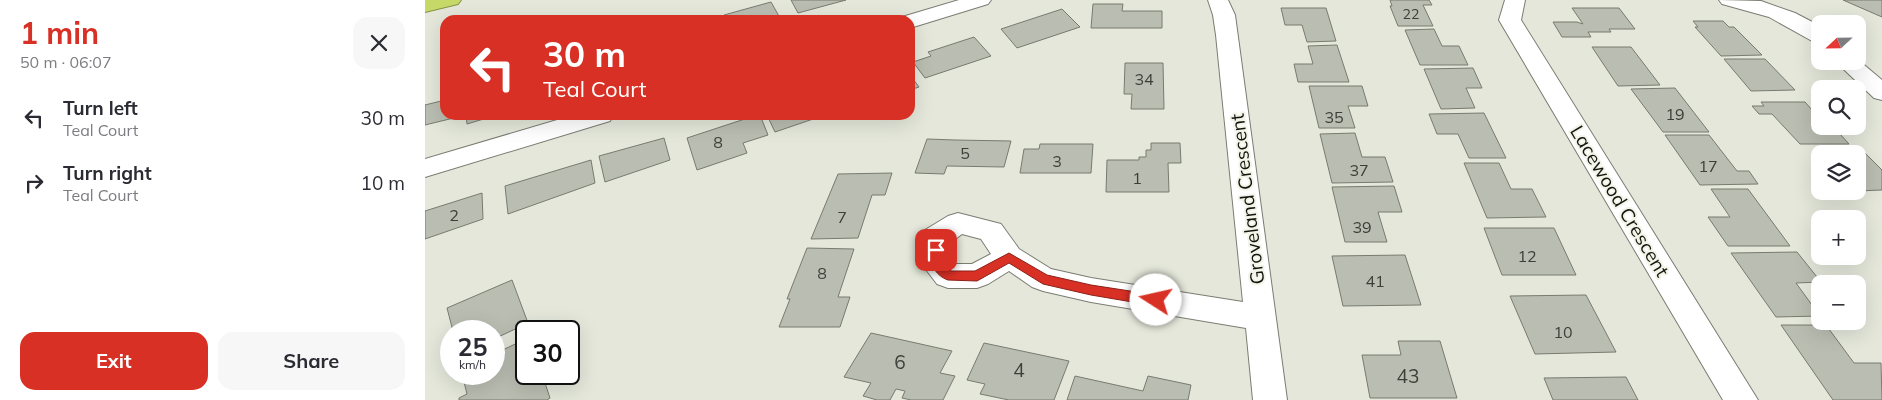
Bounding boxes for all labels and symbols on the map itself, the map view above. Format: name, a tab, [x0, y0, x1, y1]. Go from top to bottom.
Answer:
house number: 22	[1403, 5, 1419, 23]
north arrow	[1811, 15, 1866, 70]
house number: 34	[1134, 69, 1154, 89]
house number: 19	[1665, 104, 1685, 124]
house number: 35	[1324, 107, 1344, 127]
street label: Groveland Crescent	[1225, 112, 1269, 286]
street label: Lacewood Crescent	[1565, 121, 1675, 281]
house number: 8	[713, 132, 723, 152]
house number: 5	[960, 143, 970, 163]
house number: 3	[1052, 151, 1062, 171]
house number: 17	[1698, 156, 1718, 176]
house number: 37	[1349, 160, 1369, 180]
house number: 1	[1132, 168, 1142, 188]
house number: 2	[449, 205, 459, 225]
house number: 7	[837, 207, 847, 227]
house number: 39	[1352, 217, 1372, 237]
pin	[915, 229, 957, 271]
house number: 12	[1517, 246, 1537, 266]
house number: 8	[817, 263, 827, 283]
house number: 41	[1365, 271, 1385, 291]
position arrow	[1129, 273, 1181, 325]
speed limit sign: 30	[515, 320, 580, 385]
house number: 10	[1553, 322, 1573, 342]
house number: 6	[894, 350, 906, 374]
house number: 4	[1013, 358, 1025, 382]
house number: 43	[1397, 364, 1419, 388]

